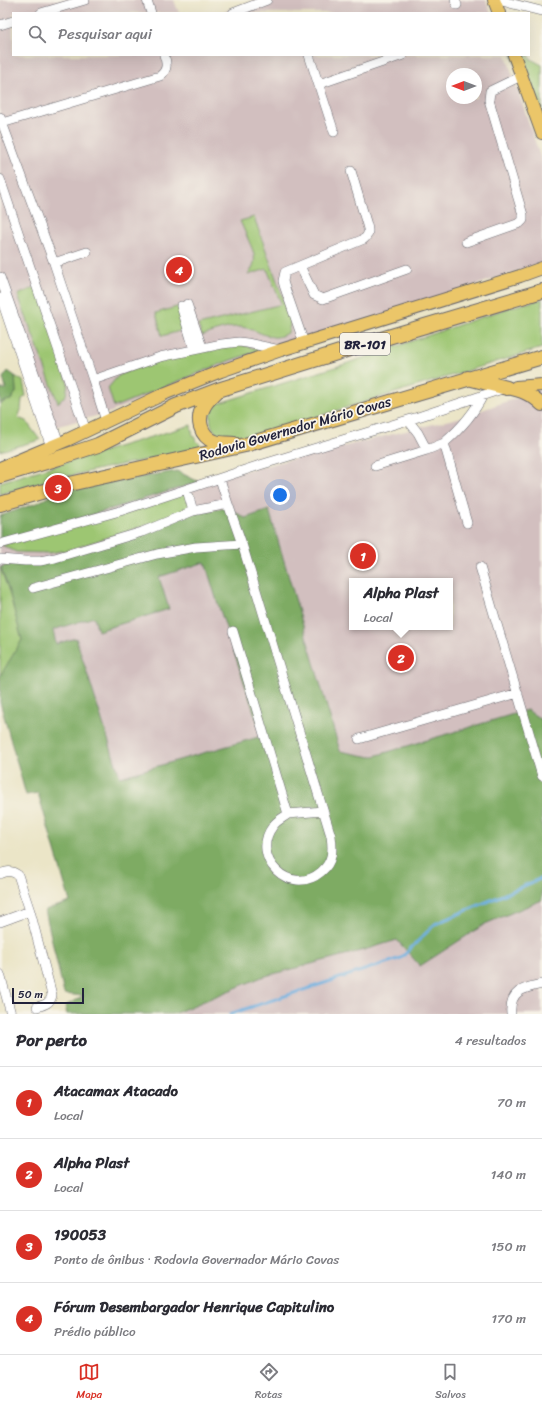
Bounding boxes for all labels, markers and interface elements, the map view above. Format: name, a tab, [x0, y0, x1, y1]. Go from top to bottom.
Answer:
search box	[12, 12, 530, 56]
text: Pesquisar aqui	[58, 21, 152, 47]
icon: search	[26, 23, 48, 45]
north arrow	[446, 68, 482, 104]
pin: 4	[166, 255, 192, 285]
road number: BR-101	[340, 333, 390, 355]
street label: Rodovia Governador Mário Covas	[196, 389, 395, 468]
pin: 3	[45, 473, 71, 503]
your location	[270, 485, 290, 505]
pin: 1	[350, 541, 376, 571]
popup	[349, 578, 453, 630]
text: Alpha Plast	[363, 580, 439, 606]
text: Local	[363, 606, 393, 629]
pin: 2	[388, 643, 414, 673]
text: 50 m	[18, 985, 43, 1004]
scale bar	[12, 986, 84, 1005]
text: Por perto	[16, 1025, 87, 1055]
text: 4 resultados	[455, 1029, 526, 1052]
text: Atacamax Atacado	[54, 1078, 178, 1104]
text: 1	[26, 1091, 32, 1114]
text: 70 m	[497, 1091, 526, 1114]
text: Local	[54, 1104, 83, 1127]
text: Alpha Plast	[54, 1150, 129, 1176]
text: 2	[25, 1163, 33, 1186]
text: 140 m	[491, 1163, 526, 1186]
text: Local	[54, 1176, 83, 1199]
text: 190053	[54, 1222, 106, 1248]
text: 3	[25, 1235, 33, 1258]
text: 150 m	[491, 1235, 526, 1258]
text: Ponto de ônibus · Rodovia Governador Mário Covas	[54, 1248, 339, 1271]
text: Fórum Desembargador Henrique Capitulino	[54, 1294, 334, 1320]
text: 4	[25, 1307, 33, 1330]
text: 170 m	[491, 1307, 526, 1330]
text: Prédio público	[54, 1320, 136, 1343]
tab: Mapa	[76, 1361, 102, 1404]
tab: Rotas	[255, 1361, 282, 1404]
tab: Salvos	[435, 1361, 466, 1404]

